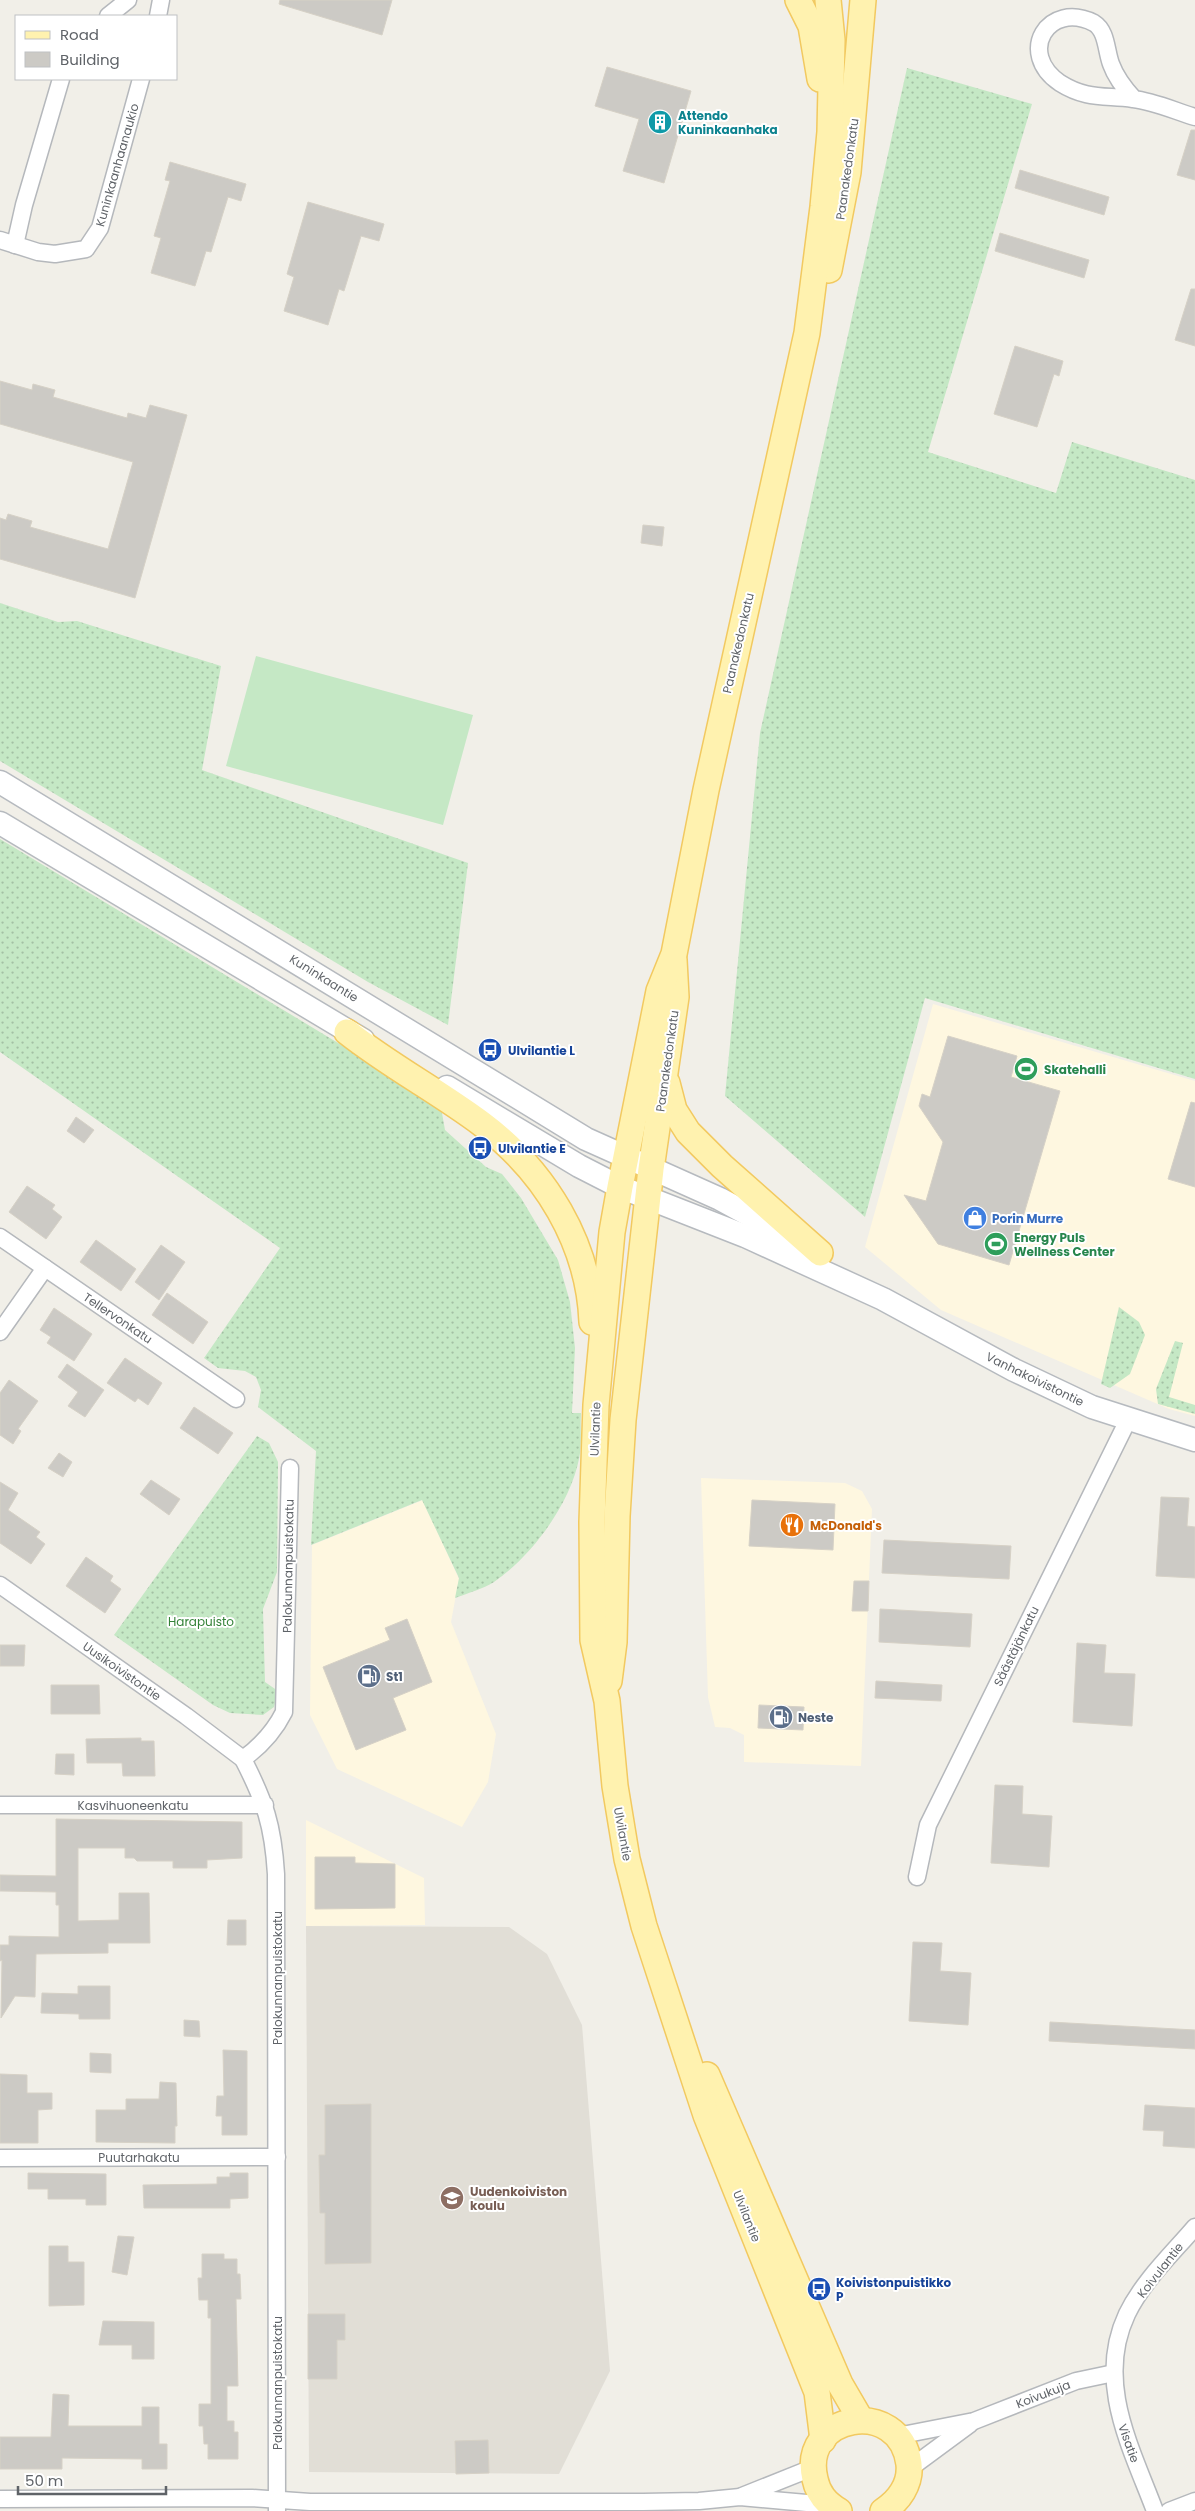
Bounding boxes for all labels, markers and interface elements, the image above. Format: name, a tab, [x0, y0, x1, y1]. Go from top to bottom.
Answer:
legend	[15, 15, 178, 80]
text: Road	[60, 24, 99, 45]
text: Building	[60, 49, 120, 70]
street label: Kuninkaanhaanaukio	[91, 101, 143, 229]
place label: Attendo Kuninkaanhaka	[678, 107, 778, 138]
building icon: Attendo Kuninkaanhaka	[647, 109, 673, 135]
street label: Paanakedonkatu	[831, 117, 863, 221]
street label: Paanakedonkatu	[718, 591, 758, 695]
street label: Kuninkaantie	[286, 950, 362, 1006]
street label: Paanakedonkatu	[651, 1009, 683, 1113]
bus stop icon: Ulvilantie L	[477, 1037, 503, 1063]
place label: Ulvilantie L	[508, 1042, 575, 1059]
sports icon: Skatehalli	[1013, 1056, 1039, 1082]
place label: Skatehalli	[1044, 1061, 1106, 1078]
bus stop icon: Ulvilantie E	[467, 1135, 493, 1161]
place label: Ulvilantie E	[498, 1140, 566, 1157]
shop icon: Porin Murre	[962, 1205, 988, 1231]
place label: Porin Murre	[992, 1210, 1064, 1227]
place label: Energy Puls Wellness Center	[1014, 1229, 1115, 1260]
sports icon: Energy Puls Wellness Center	[983, 1231, 1009, 1257]
street label: Tellervonkatu	[80, 1289, 156, 1347]
street label: Vanhakoivistontie	[983, 1348, 1087, 1410]
street label: Ulvilantie	[586, 1402, 604, 1456]
street label: Palokunnanpuistokatu	[278, 1499, 298, 1633]
restaurant icon: McDonald's	[779, 1512, 805, 1538]
place label: McDonald's	[810, 1517, 882, 1534]
street label: Säästäjänkatu	[989, 1603, 1043, 1689]
park label: Harapuisto	[168, 1613, 234, 1630]
street label: Uusikoivistontie	[79, 1638, 165, 1704]
fuel station icon: St1	[356, 1663, 382, 1689]
place label: St1	[386, 1668, 403, 1685]
fuel station icon: Neste	[768, 1704, 794, 1730]
place label: Neste	[798, 1709, 834, 1726]
street label: Kasvihuoneenkatu	[78, 1797, 188, 1814]
street label: Ulvilantie	[610, 1806, 636, 1862]
street label: Palokunnanpuistokatu	[269, 1911, 286, 2045]
street label: Puutarhakatu	[98, 2149, 180, 2166]
place label: Uudenkoiviston koulu	[470, 2183, 567, 2214]
school or university icon: Uudenkoiviston koulu	[439, 2185, 465, 2211]
street label: Ulvilantie	[729, 2188, 765, 2244]
street label: Koivulantie	[1133, 2239, 1187, 2301]
place label: Koivistonpuistikko P	[836, 2274, 952, 2305]
bus stop icon: Koivistonpuistikko P	[806, 2276, 832, 2302]
street label: Palokunnanpuistokatu	[269, 2316, 286, 2450]
street label: Koivukuja	[1013, 2376, 1073, 2412]
street label: Visatie	[1114, 2421, 1144, 2465]
scale bar	[18, 2464, 165, 2496]
text: 50 m	[25, 2470, 63, 2491]

